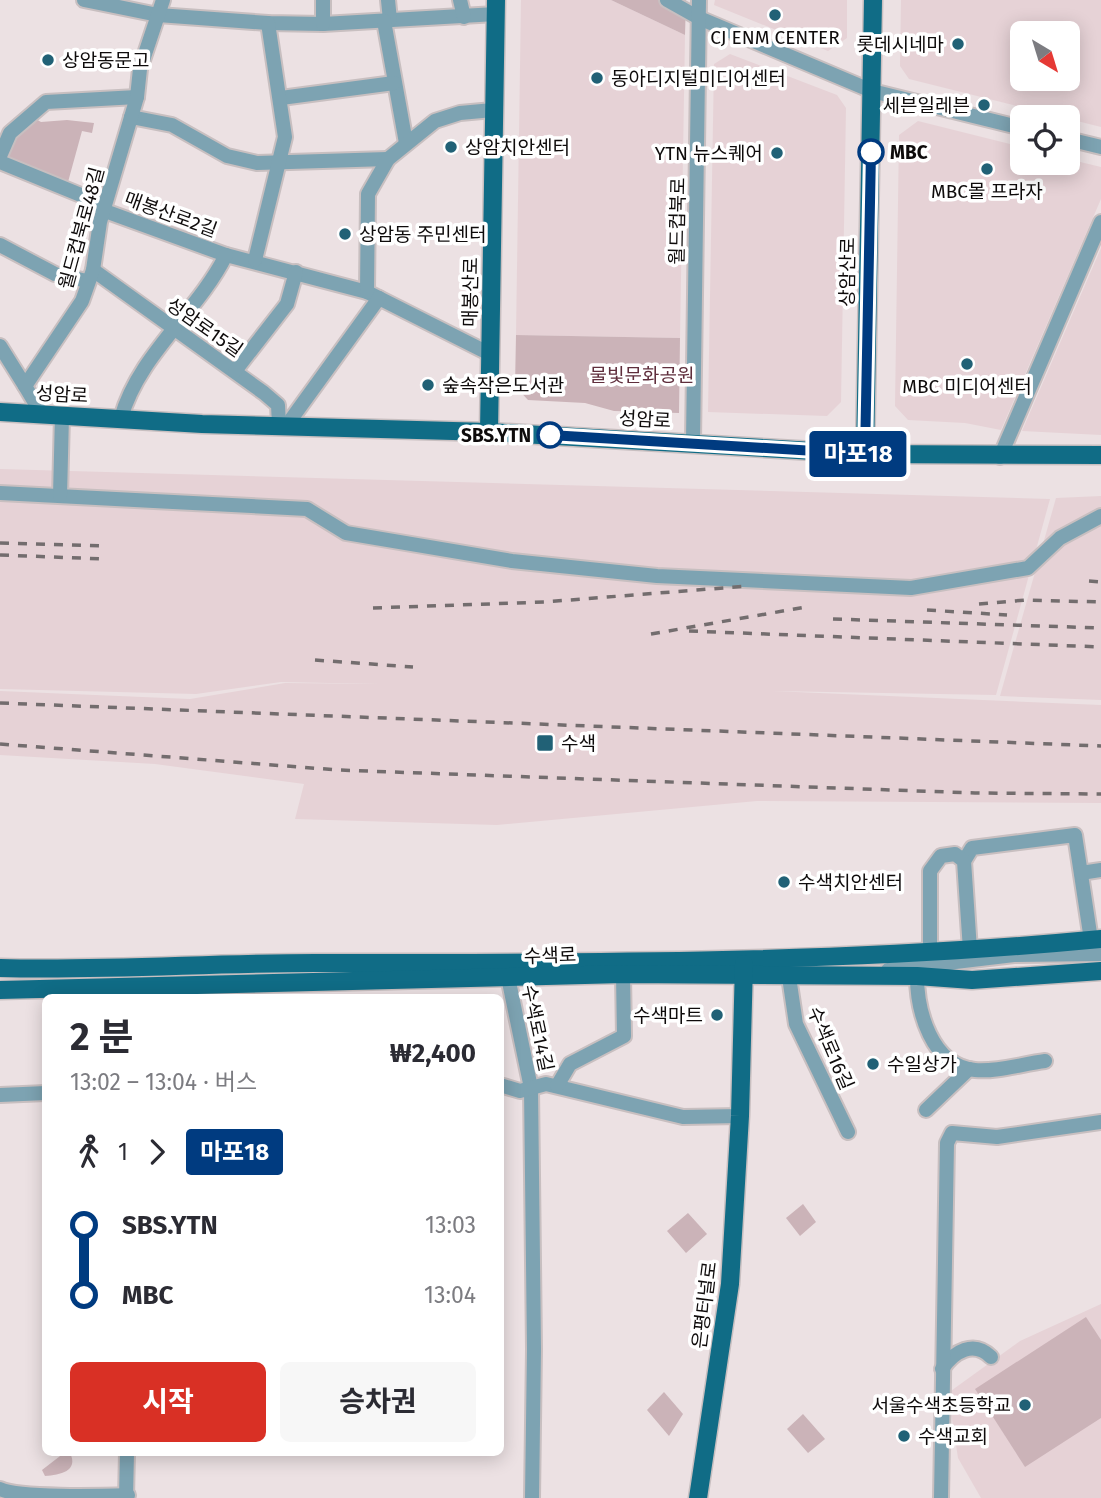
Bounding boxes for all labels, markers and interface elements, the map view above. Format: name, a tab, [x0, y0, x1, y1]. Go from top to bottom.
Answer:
marker: CJ ENM CENTER	[767, 7, 783, 23]
north arrow	[1010, 21, 1080, 91]
map controls	[1010, 21, 1080, 175]
place label: CJ ENM CENTER	[710, 26, 840, 49]
place label: 롯데시네마	[857, 33, 944, 56]
marker: 롯데시네마	[950, 36, 966, 52]
place label: 상암동문고	[62, 49, 149, 72]
marker: 상암동문고	[40, 52, 56, 68]
place label: 동아디지털미디어센터	[611, 67, 786, 90]
marker: 동아디지털미디어센터	[589, 70, 605, 86]
place label: 세븐일레븐	[883, 94, 970, 117]
marker: 세븐일레븐	[976, 97, 992, 113]
button: locate	[1010, 105, 1080, 175]
place label: 상암치안센터	[465, 136, 570, 159]
marker: 상암치안센터	[443, 139, 459, 155]
marker: MBC	[858, 139, 884, 165]
place label: MBC	[890, 141, 928, 164]
place label: YTN 뉴스퀘어	[655, 142, 763, 165]
marker: YTN 뉴스퀘어	[769, 145, 785, 161]
marker: MBC몰 프라자	[979, 161, 995, 177]
street label: 월드컵북로48길	[54, 165, 109, 292]
street label: 월드컵북로	[665, 177, 690, 265]
place label: MBC몰 프라자	[931, 180, 1043, 203]
street label: 매봉산로2길	[121, 187, 220, 242]
place label: 상암동 주민센터	[359, 223, 486, 246]
marker: 상암동 주민센터	[337, 226, 353, 242]
street label: 상암산로	[835, 237, 860, 307]
street label: 매봉산로	[458, 257, 483, 327]
street label: 성암로15길	[162, 293, 247, 362]
marker: MBC 미디어센터	[959, 356, 975, 372]
park label: 물빛문화공원	[590, 364, 694, 387]
place label: 숲속작은도서관	[442, 374, 564, 397]
place label: MBC 미디어센터	[902, 375, 1032, 398]
marker: 숲속작은도서관	[420, 377, 436, 393]
street label: 성암로	[35, 382, 89, 407]
street label: 성암로	[618, 407, 672, 432]
marker: SBS.YTN	[537, 422, 563, 448]
place label: SBS.YTN	[461, 424, 531, 447]
line badge: 마포18	[809, 431, 907, 477]
text: 마포18	[823, 440, 893, 468]
place label: 수색	[561, 732, 596, 755]
marker: 수색	[535, 733, 555, 753]
place label: 수색치안센터	[798, 871, 903, 894]
marker: 수색치안센터	[776, 874, 792, 890]
street label: 수색로	[523, 943, 577, 968]
street label: 수색로14길	[517, 983, 558, 1074]
street label: 수색로16길	[803, 1003, 858, 1093]
place label: 수색마트	[633, 1004, 703, 1027]
marker: 수색마트	[709, 1007, 725, 1023]
text: 2 분	[70, 1014, 134, 1060]
text: ₩2,400	[390, 1038, 476, 1069]
place label: 수일상가	[887, 1053, 957, 1076]
marker: 수일상가	[865, 1056, 881, 1072]
text: 13:02 – 13:04 · 버스	[70, 1068, 257, 1096]
icon: walk	[70, 1133, 108, 1171]
icon: forward	[138, 1133, 176, 1171]
text: 1	[118, 1138, 128, 1166]
text: 마포18	[200, 1138, 269, 1166]
text: SBS.YTN	[122, 1210, 218, 1241]
text: 13:03	[425, 1211, 476, 1239]
street label: 은평터널로	[688, 1260, 721, 1350]
text: MBC	[122, 1280, 173, 1311]
text: 13:04	[424, 1281, 476, 1309]
button: 시작	[70, 1362, 266, 1442]
button: 승차권	[280, 1362, 476, 1442]
place label: 서울수색초등학교	[871, 1394, 1011, 1417]
marker: 서울수색초등학교	[1017, 1397, 1033, 1413]
place label: 수색교회	[918, 1425, 988, 1448]
marker: 수색교회	[896, 1428, 912, 1444]

